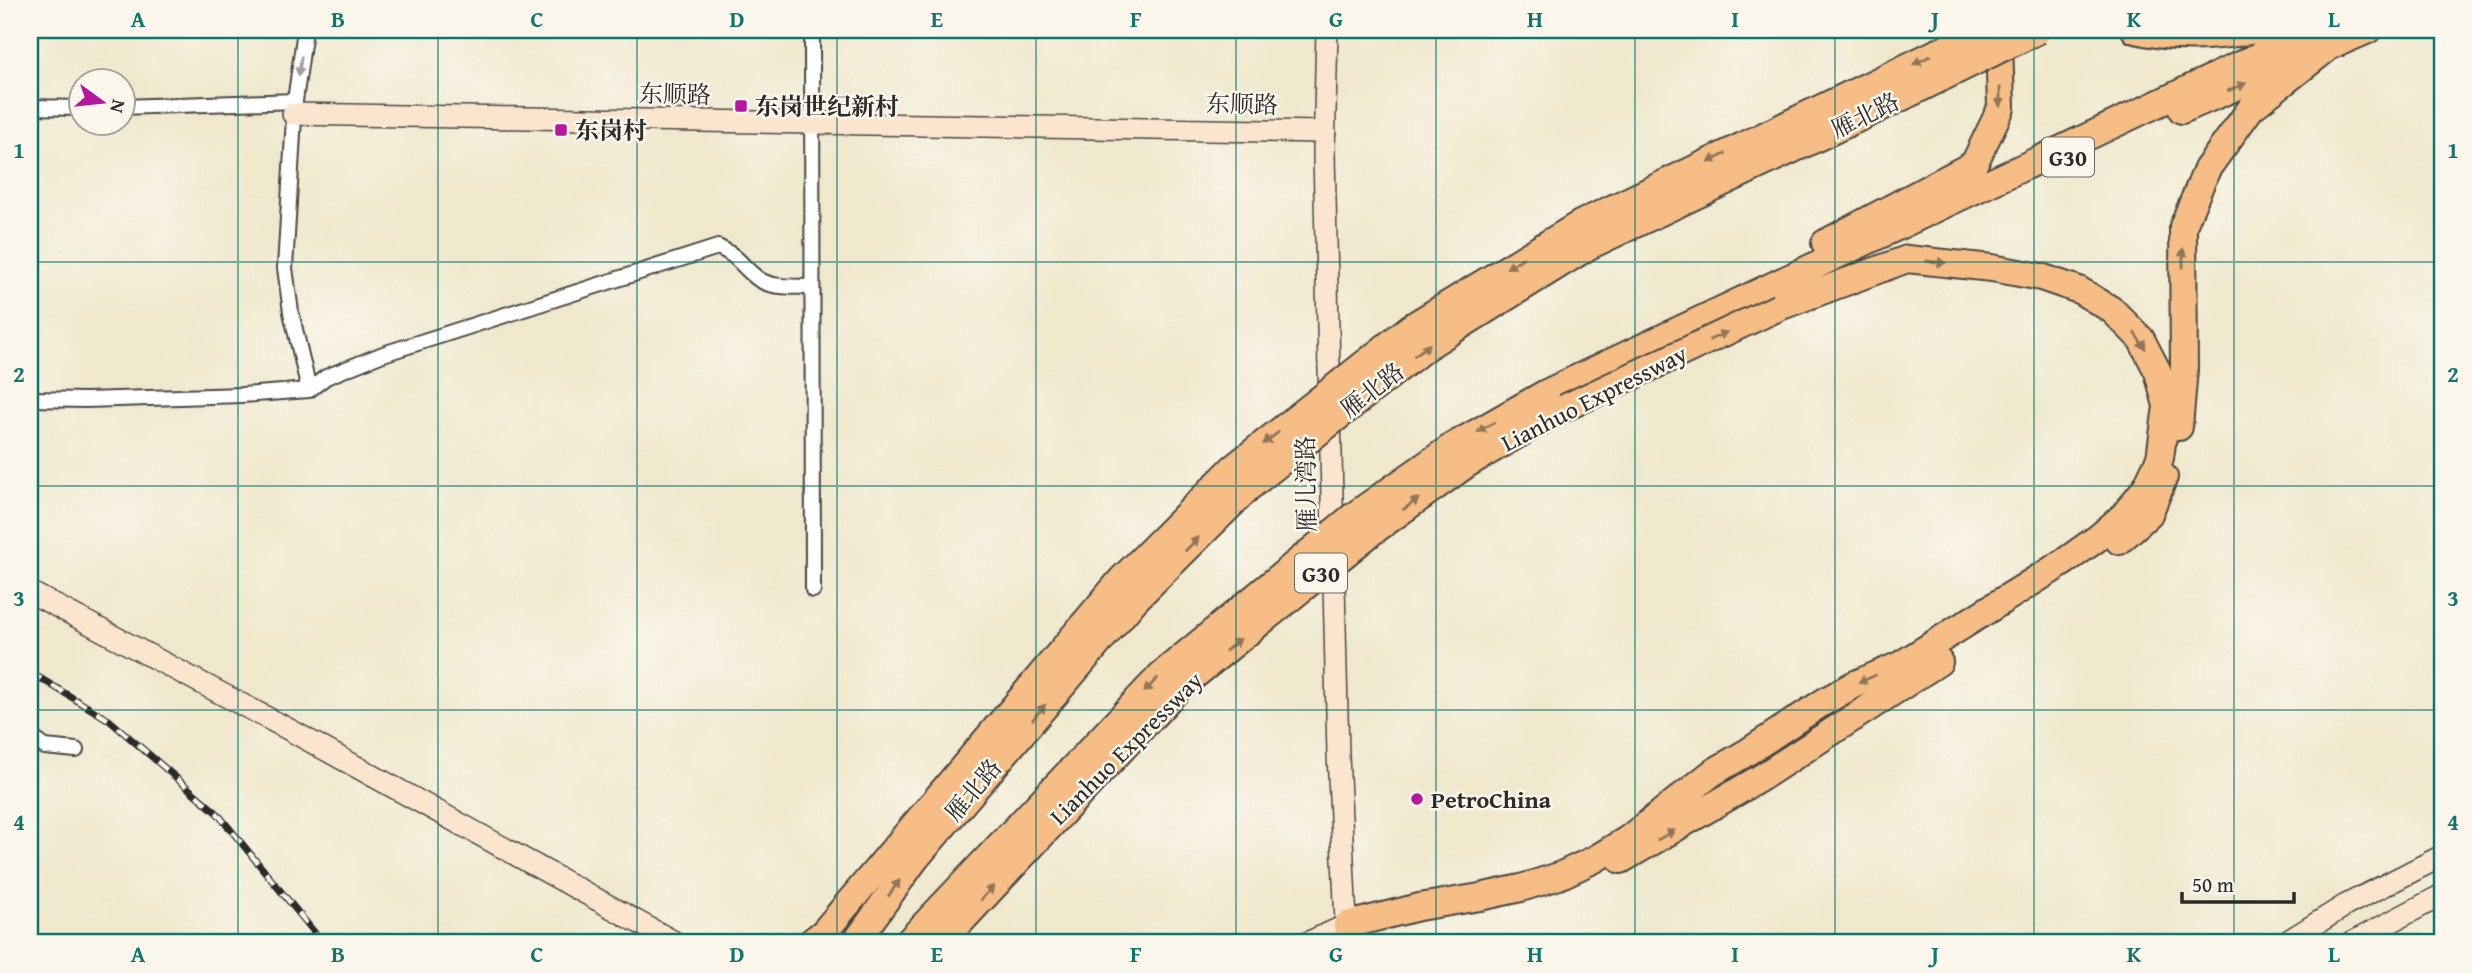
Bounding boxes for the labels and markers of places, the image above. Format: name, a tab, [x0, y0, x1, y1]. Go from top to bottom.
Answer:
place label: 东岗世纪新村	[755, 89, 899, 124]
marker: 东岗世纪新村	[733, 98, 749, 114]
place label: 东岗村	[575, 113, 647, 148]
marker: 东岗村	[553, 122, 569, 138]
place label: PetroChina	[1431, 782, 1552, 817]
marker: PetroChina	[1409, 791, 1425, 807]

